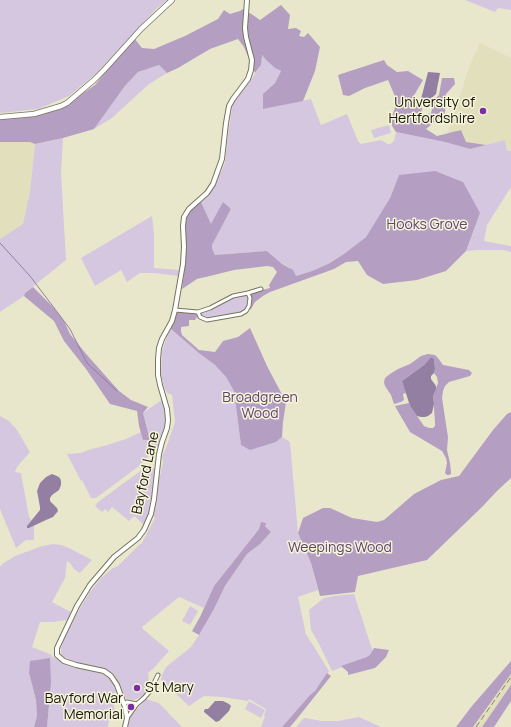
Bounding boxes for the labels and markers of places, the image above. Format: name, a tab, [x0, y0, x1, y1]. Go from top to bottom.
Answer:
place label: University of Hertfordshire	[388, 95, 475, 128]
marker: University of Hertfordshire	[478, 106, 488, 116]
place label: St Mary	[145, 680, 194, 696]
marker: St Mary	[132, 683, 142, 693]
place label: Bayford War Memorial	[45, 691, 123, 724]
marker: Bayford War Memorial	[126, 702, 136, 712]

